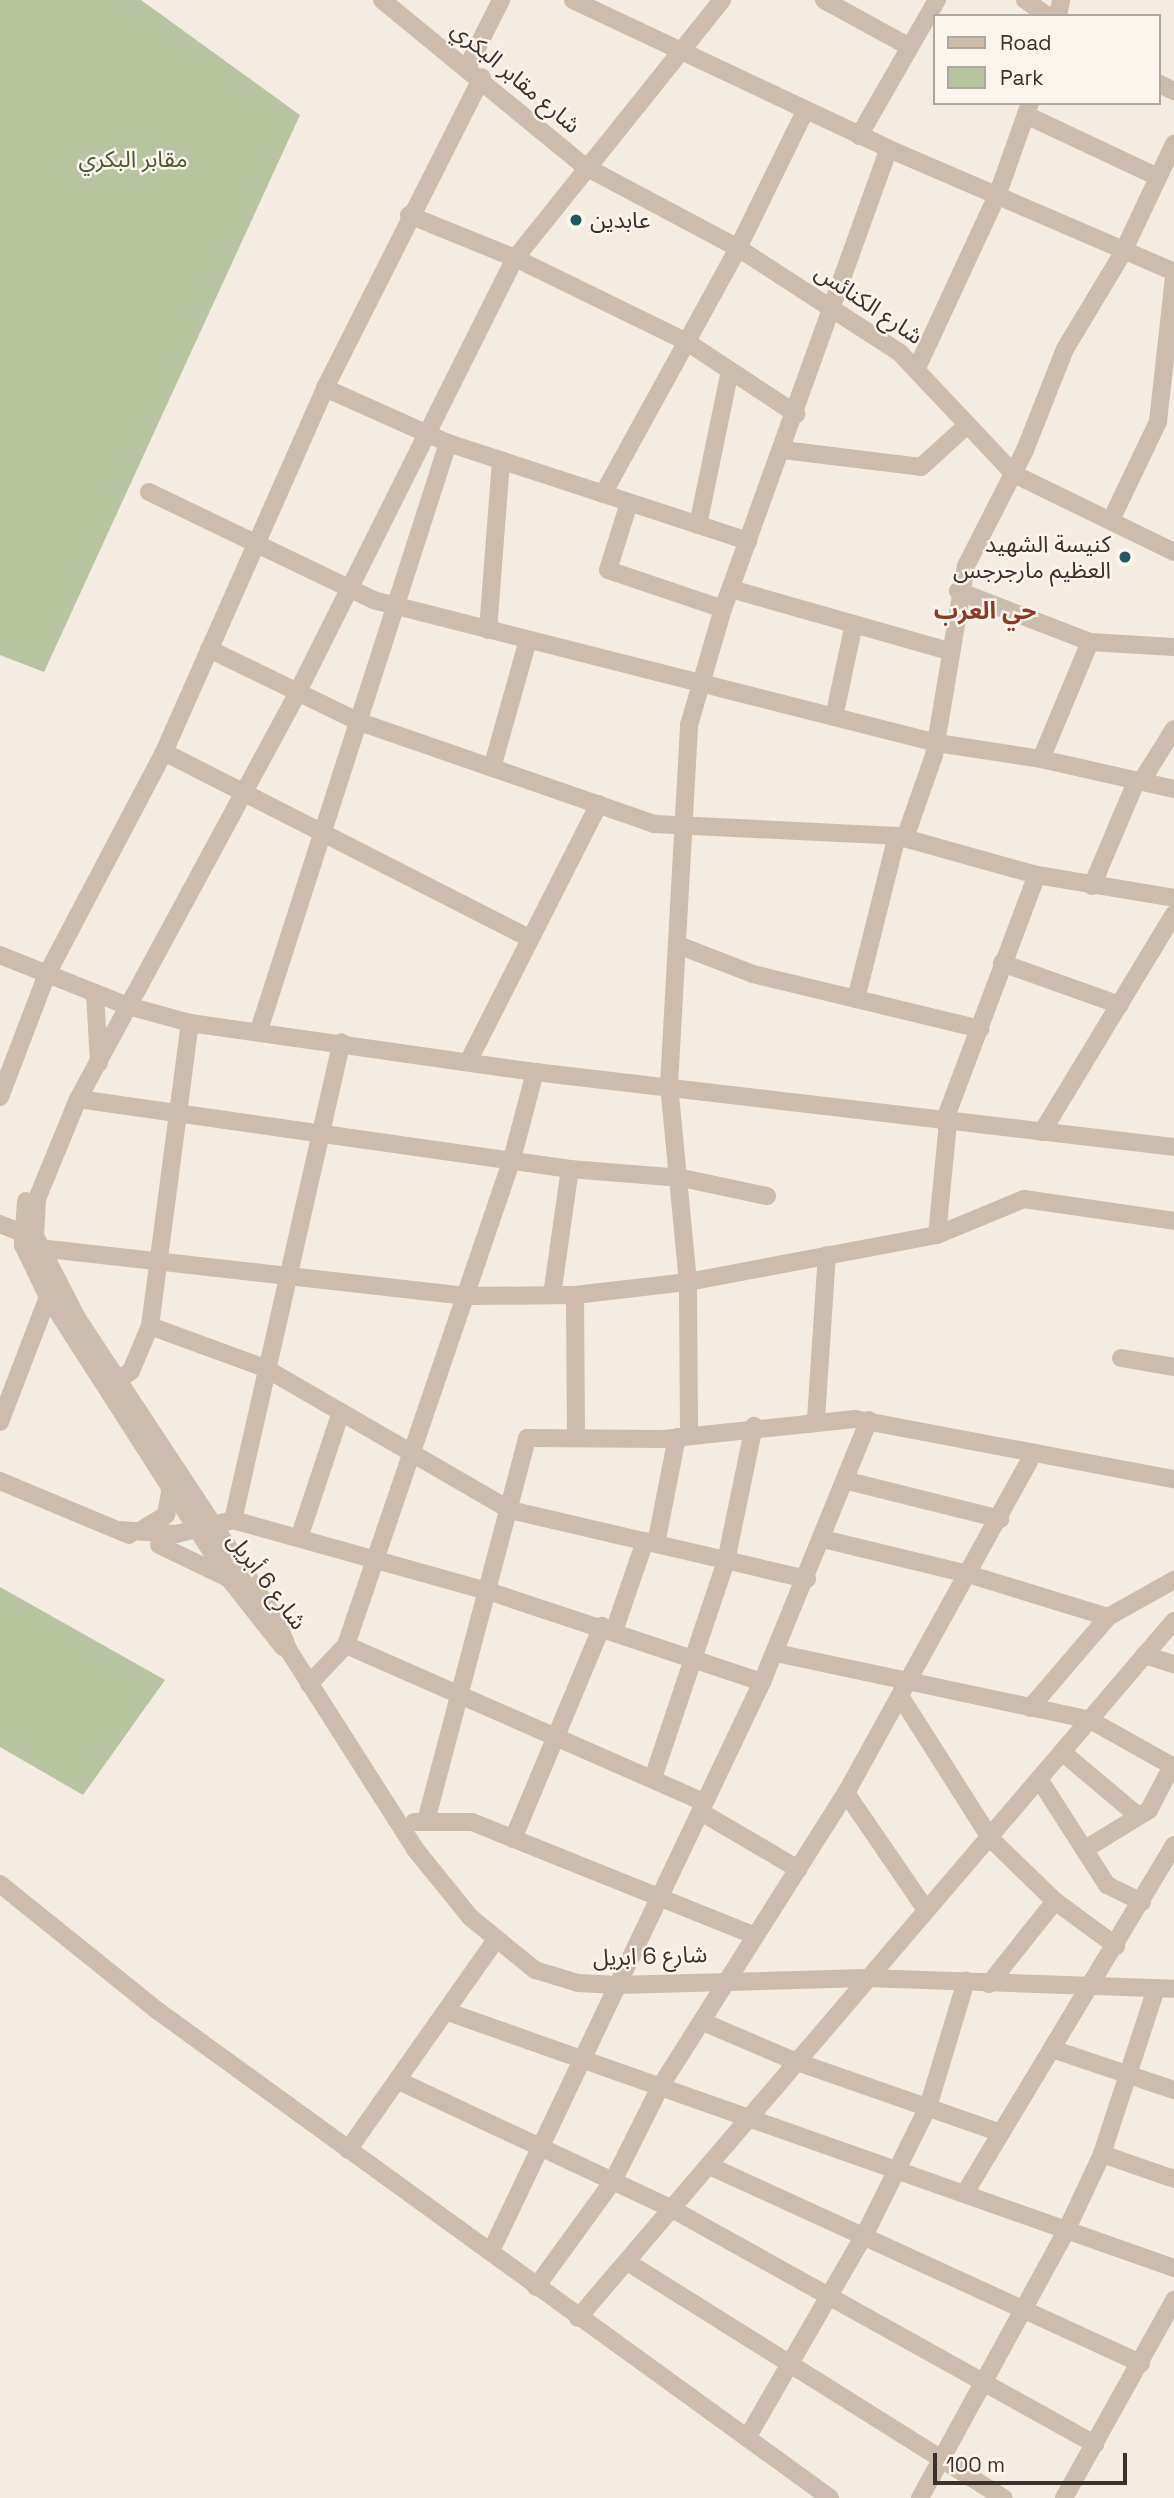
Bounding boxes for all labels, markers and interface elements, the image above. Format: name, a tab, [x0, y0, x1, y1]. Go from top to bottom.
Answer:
legend	[932, 14, 1160, 105]
street label: شارع مقابر البكري	[446, 15, 586, 139]
text: Road	[1000, 29, 1052, 56]
text: Park	[1000, 64, 1044, 91]
park label: مقابر البكري	[79, 145, 187, 173]
place label: عابدين	[590, 206, 650, 234]
marker: عابدين	[568, 212, 584, 228]
street label: شارع الكنائس	[810, 258, 928, 350]
place label: كنيسة الشهيد العظيم مارجرجس	[953, 530, 1111, 584]
marker: كنيسة الشهيد العظيم مارجرجس	[1117, 549, 1133, 565]
district label: حي العرب	[934, 597, 1036, 625]
street label: شارع 6 أبريل	[222, 1527, 312, 1635]
street label: شارع 6 ابريل	[592, 1940, 708, 1972]
scale bar	[936, 2438, 1130, 2482]
text: 100 m	[946, 2451, 1005, 2478]

